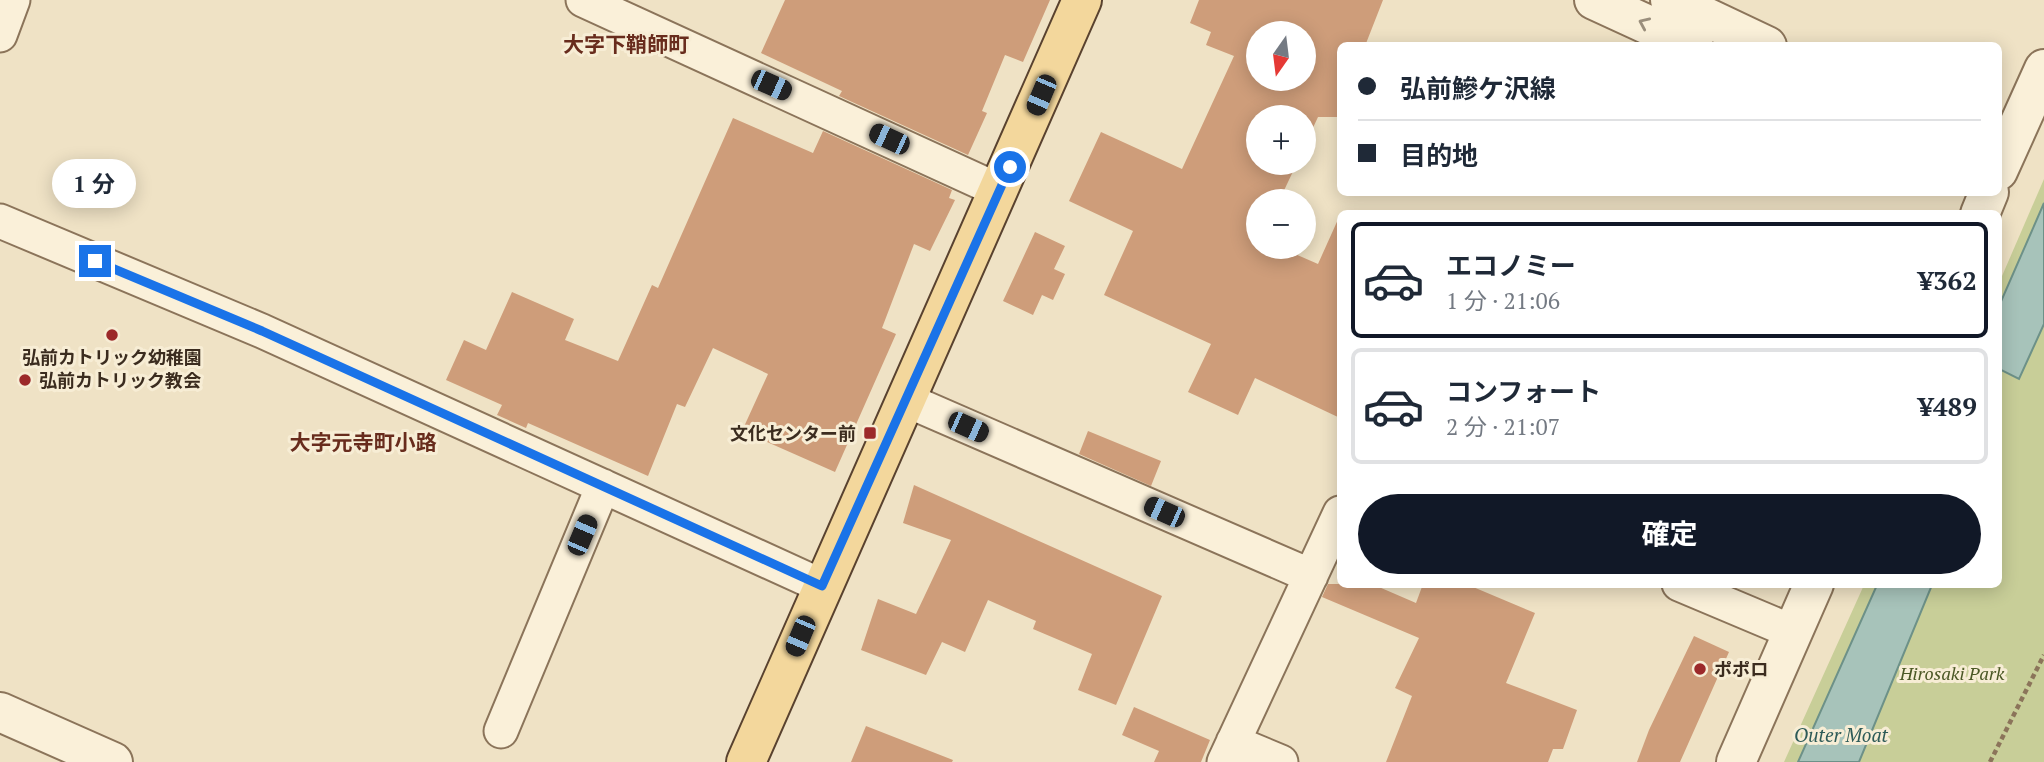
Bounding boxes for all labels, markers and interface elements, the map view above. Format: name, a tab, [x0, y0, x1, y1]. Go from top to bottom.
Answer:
one-way arrow	[1638, 17, 1651, 31]
north arrow	[1246, 21, 1316, 91]
map controls	[1246, 21, 1316, 259]
district label: 大字下鞘師町	[563, 30, 689, 58]
car	[748, 67, 795, 103]
text: 弘前鰺ケ沢線	[1400, 71, 1556, 105]
car	[1024, 72, 1059, 118]
button: +	[1246, 105, 1316, 175]
car	[866, 121, 913, 157]
text: 目的地	[1400, 138, 1478, 172]
route start	[994, 151, 1026, 183]
callout: 1 分	[53, 160, 137, 208]
text: 1 分	[73, 168, 115, 199]
button: −	[1246, 189, 1316, 259]
route end	[79, 245, 111, 277]
text: エコノミー	[1446, 248, 1576, 282]
icon: car	[1362, 249, 1425, 312]
text: ¥362	[1918, 263, 1977, 297]
text: 1 分 · 21:06	[1446, 285, 1560, 316]
marker: 弘前カトリック幼稚園	[104, 327, 120, 343]
place label: 弘前カトリック幼稚園	[22, 345, 202, 369]
place label: 弘前カトリック教会	[39, 368, 201, 392]
marker: 弘前カトリック教会	[17, 372, 33, 388]
text: コンフォート	[1446, 374, 1601, 408]
icon: car	[1362, 375, 1425, 438]
text: ¥489	[1918, 389, 1977, 423]
car	[945, 409, 992, 445]
text: 2 分 · 21:07	[1446, 411, 1560, 442]
place label: 文化センター前	[730, 421, 856, 445]
marker: 文化センター前	[862, 425, 878, 441]
district label: 大字元寺町小路	[290, 428, 437, 456]
car	[1141, 494, 1188, 530]
button: 確定	[1358, 494, 1981, 574]
car	[565, 512, 600, 558]
car	[783, 613, 818, 659]
place label: ポポロ	[1714, 657, 1768, 681]
marker: ポポロ	[1692, 661, 1708, 677]
park label: Hirosaki Park	[1899, 661, 2005, 685]
water label: Outer Moat	[1794, 722, 1889, 747]

